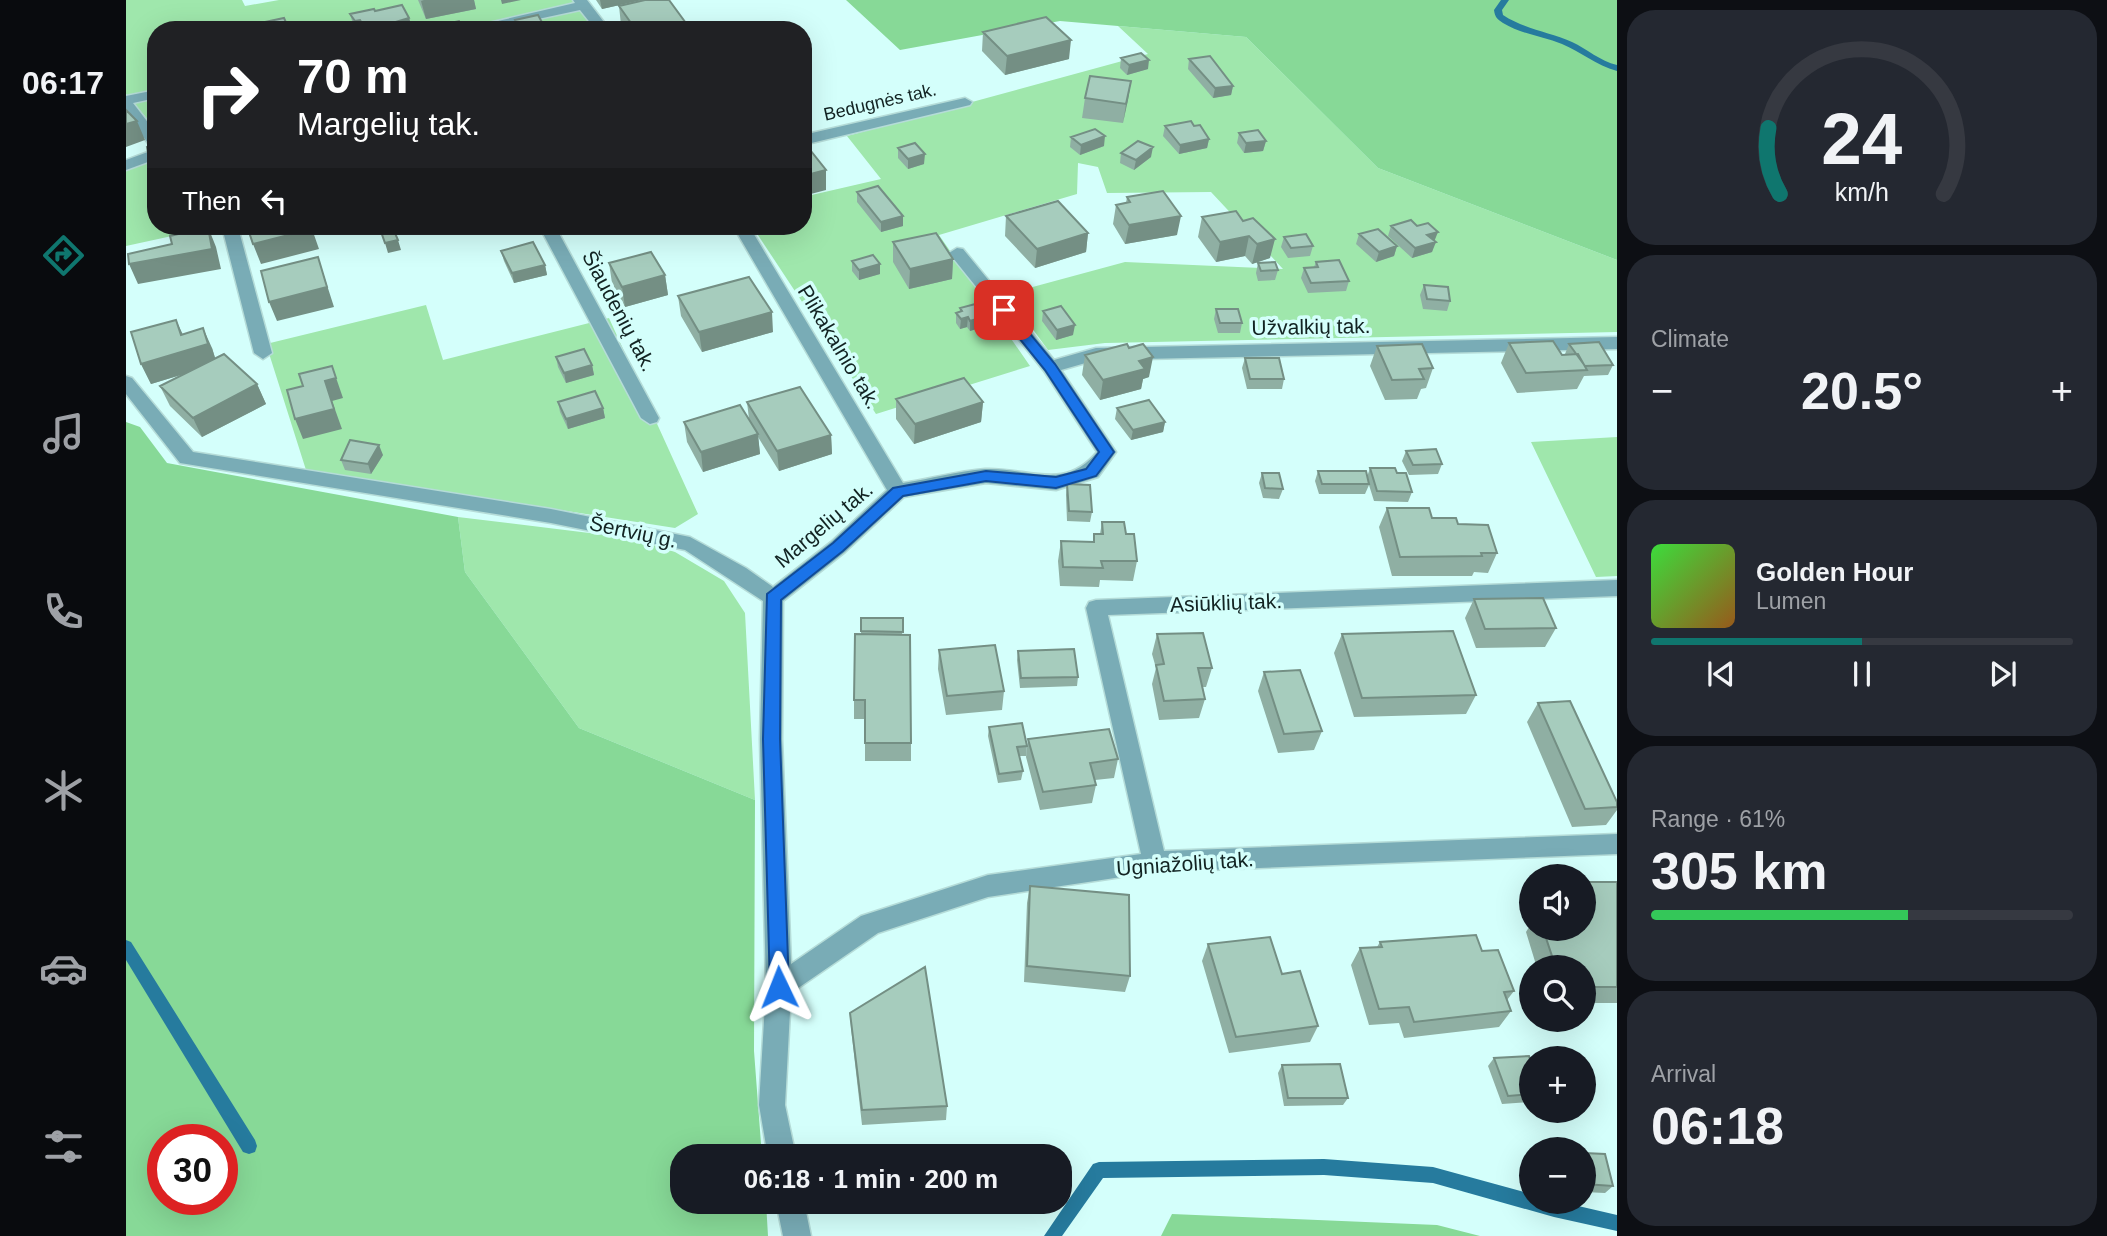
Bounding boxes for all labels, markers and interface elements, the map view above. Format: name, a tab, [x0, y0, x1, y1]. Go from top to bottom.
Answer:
icon: right	[182, 49, 273, 140]
text: 70 m	[297, 49, 409, 103]
text: 06:17	[22, 65, 104, 101]
street label: Bedugnės tak.	[822, 79, 938, 125]
text: 24	[1822, 98, 1903, 179]
text: Margelių tak.	[297, 106, 480, 142]
text: km/h	[1835, 177, 1889, 205]
icon: left	[255, 182, 293, 220]
text: Then	[182, 186, 241, 216]
icon: directions	[39, 231, 88, 280]
street label: Šiaudenių tak.	[578, 247, 661, 375]
pin	[974, 280, 1034, 340]
street label: Plikakalnio tak.	[793, 281, 885, 413]
icon: arrive	[985, 291, 1023, 329]
street label: Užvalkių tak.	[1251, 314, 1371, 339]
text: Climate	[1651, 326, 1729, 352]
text: 20.5°	[1801, 362, 1923, 420]
text: −	[1651, 370, 1673, 412]
text: +	[2051, 370, 2073, 412]
icon: music	[39, 409, 88, 458]
street label: Margelių tak.	[770, 477, 877, 572]
street label: Šertvių g.	[587, 511, 679, 552]
text: Golden Hour	[1756, 557, 1913, 587]
icon: phone	[39, 587, 88, 636]
text: Lumen	[1756, 588, 1826, 614]
street label: Asiūklių tak.	[1170, 589, 1282, 616]
icon: previous	[1702, 655, 1740, 693]
icon: pause	[1843, 655, 1881, 693]
icon: next	[1984, 655, 2022, 693]
icon: climate	[39, 766, 88, 815]
text: Range · 61%	[1651, 806, 1785, 832]
text: 305 km	[1651, 842, 1827, 900]
street label: Ugniažolių tak.	[1115, 847, 1254, 880]
map controls	[1519, 864, 1596, 1214]
button: sound	[1519, 864, 1596, 941]
icon: car	[39, 944, 88, 993]
position arrow	[742, 950, 816, 1024]
button: search	[1519, 955, 1596, 1032]
button: +	[1519, 1046, 1596, 1123]
text: Arrival	[1651, 1061, 1716, 1087]
text: 06:18	[1651, 1097, 1784, 1155]
icon: filters	[39, 1122, 88, 1171]
speed limit sign: 30	[147, 1124, 238, 1215]
button: −	[1519, 1137, 1596, 1214]
text: 06:18 · 1 min · 200 m	[744, 1164, 998, 1194]

